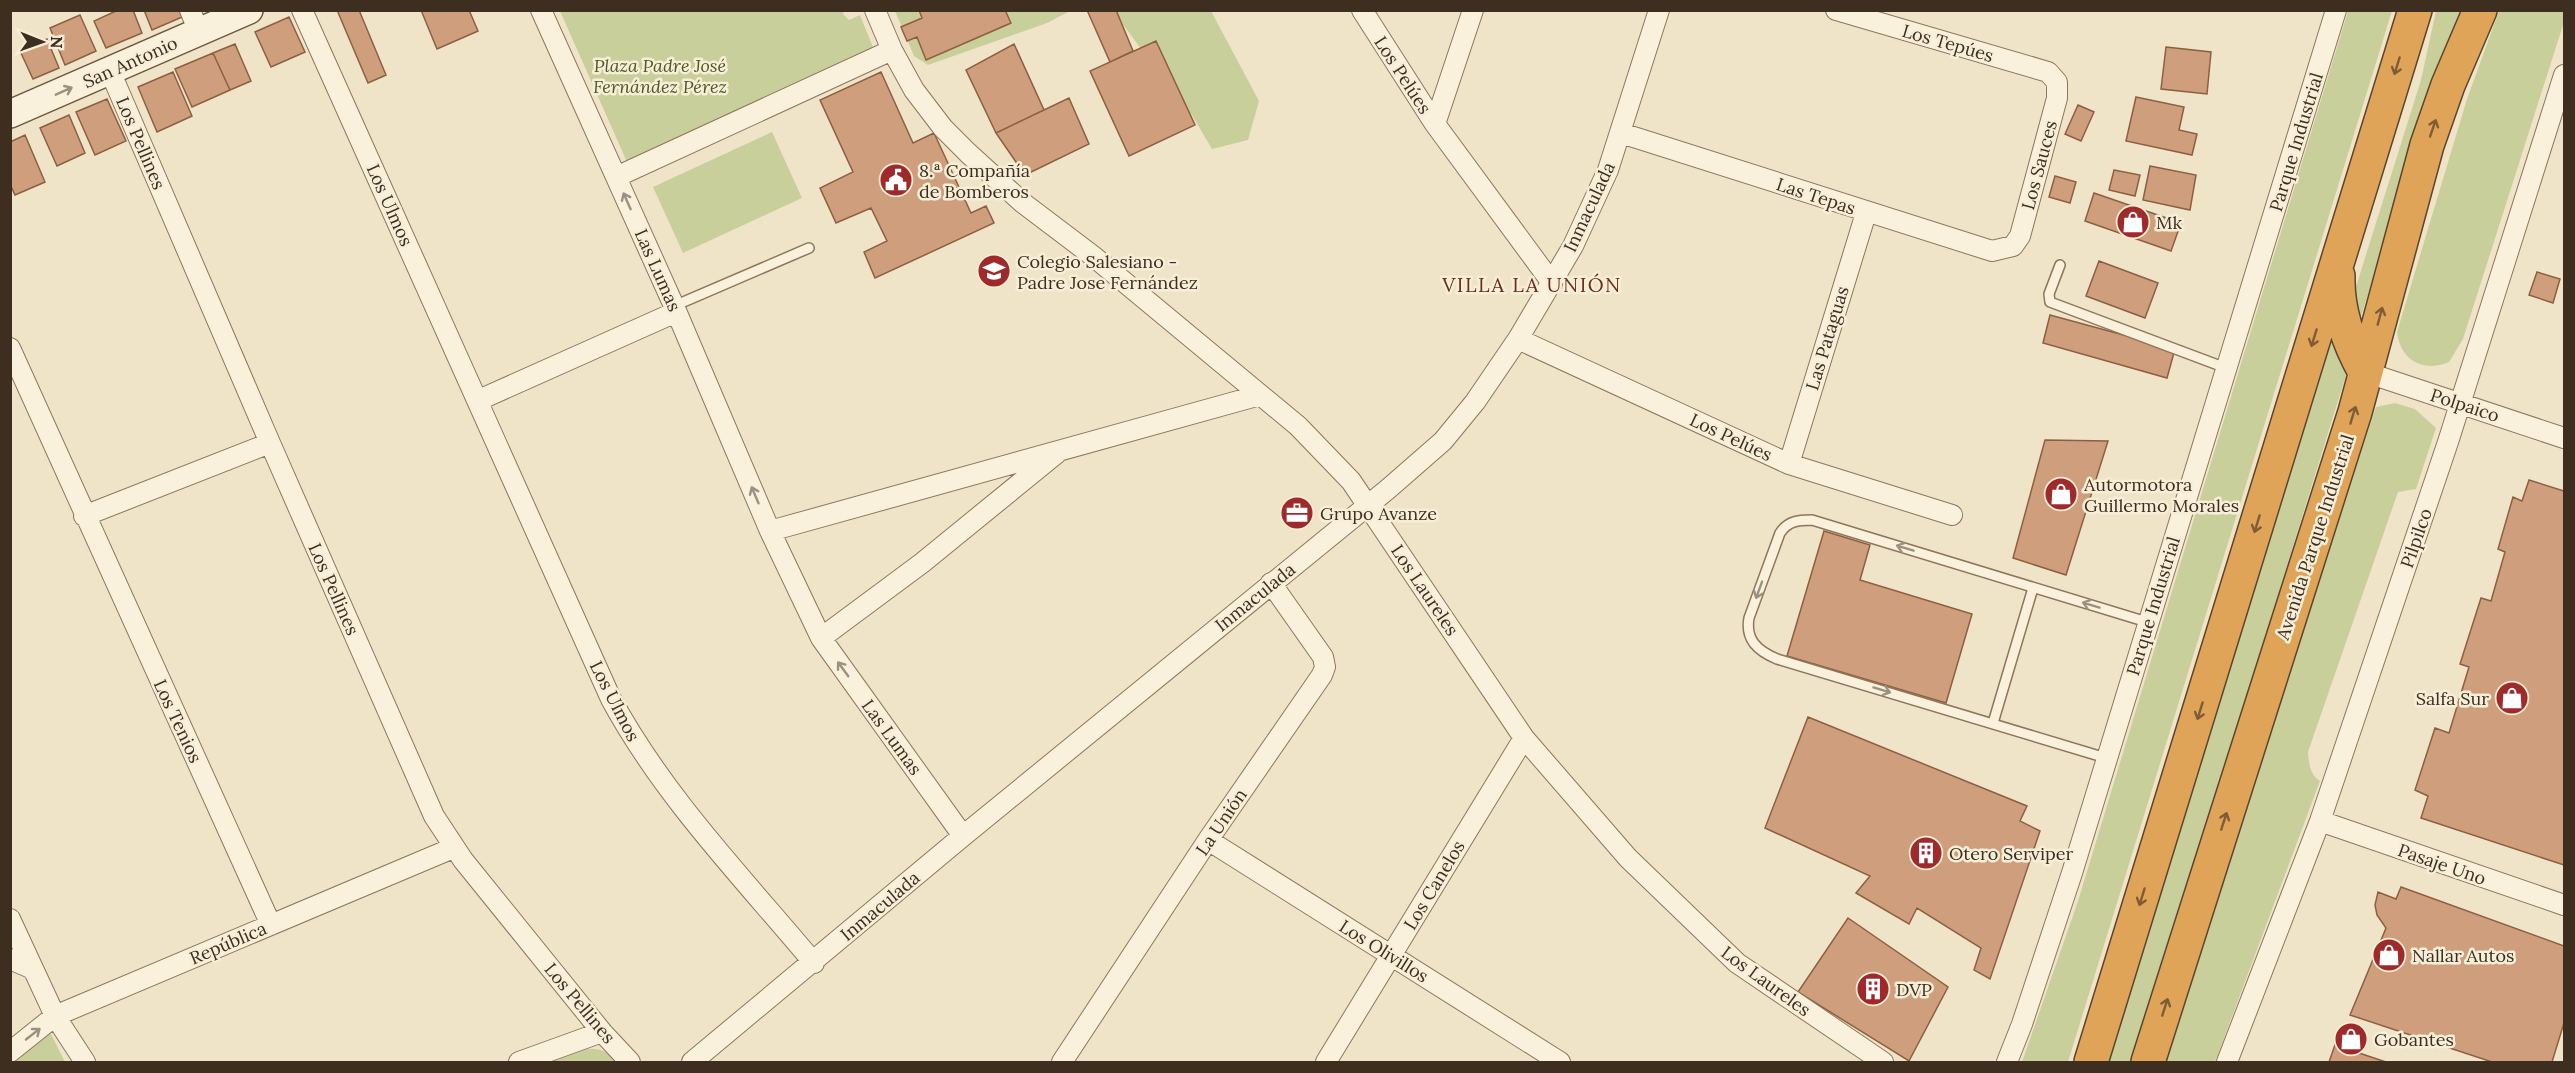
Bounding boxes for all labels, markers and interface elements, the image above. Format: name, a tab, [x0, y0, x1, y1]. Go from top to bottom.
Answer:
north arrow	[12, 12, 72, 72]
street label: Los Tepúes	[1900, 19, 1996, 67]
street label: San Antonio	[79, 31, 181, 93]
street label: Los Pelúes	[1369, 32, 1437, 118]
text: N	[47, 36, 67, 49]
park label: Plaza Padre José Fernández Pérez	[593, 54, 727, 98]
one-way arrow	[2391, 56, 2402, 75]
street label: Parque Industrial	[2264, 70, 2328, 214]
one-way arrow	[55, 85, 73, 96]
street label: Los Pellines	[111, 93, 171, 193]
street label: Los Sauces	[2016, 118, 2062, 212]
one-way arrow	[2428, 119, 2439, 138]
street label: Inmaculada	[1558, 158, 1620, 256]
place label: 8.ª Compañía de Bomberos	[919, 159, 1030, 203]
street label: Los Ulmos	[362, 160, 418, 250]
public building icon: 8.ª Compañía de Bomberos	[878, 162, 914, 198]
street label: Las Tepas	[1773, 172, 1859, 220]
one-way arrow	[620, 192, 631, 210]
shop icon: Mk	[2115, 204, 2151, 240]
place label: Mk	[2156, 211, 2183, 234]
street label: Las Lumas	[630, 225, 686, 315]
place label: Colegio Salesiano - Padre Jose Fernández	[1017, 250, 1198, 294]
school or university icon: Colegio Salesiano - Padre Jose Fernández	[976, 253, 1012, 289]
district label: VILLA LA UNIÓN	[1441, 272, 1622, 297]
street label: Las Pataguas	[1800, 283, 1854, 393]
one-way arrow	[2375, 306, 2387, 325]
one-way arrow	[2308, 328, 2319, 347]
street label: Polpaico	[2428, 383, 2502, 427]
one-way arrow	[2348, 406, 2359, 425]
street label: Los Pelúes	[1686, 408, 1776, 466]
street label: Avenida Parque Industrial	[2271, 431, 2359, 643]
place label: Autormotora Guillermo Morales	[2083, 473, 2239, 517]
shop icon: Autormotora Guillermo Morales	[2043, 476, 2079, 512]
one-way arrow	[748, 487, 760, 505]
office icon: Grupo Avanze	[1279, 495, 1315, 531]
place label: Grupo Avanze	[1320, 502, 1437, 525]
street label: Pilpilco	[2395, 505, 2437, 571]
one-way arrow	[2251, 514, 2262, 533]
street label: Parque Industrial	[2121, 534, 2185, 678]
street label: Los Pellines	[303, 539, 365, 639]
street label: Los Laureles	[1386, 540, 1464, 640]
one-way arrow	[1896, 542, 1915, 553]
street label: Inmaculada	[1210, 558, 1300, 636]
one-way arrow	[1753, 580, 1764, 599]
one-way arrow	[2082, 599, 2101, 610]
street label: Los Ulmos	[585, 657, 645, 745]
one-way arrow	[837, 661, 849, 677]
street label: Los Tenios	[149, 676, 207, 766]
shop icon: Salfa Sur	[2494, 680, 2530, 716]
one-way arrow	[1872, 685, 1891, 696]
place label: Salfa Sur	[2416, 687, 2489, 710]
street label: Las Lumas	[857, 695, 927, 779]
one-way arrow	[2194, 701, 2205, 720]
street label: La Unión	[1190, 784, 1252, 860]
one-way arrow	[2220, 812, 2231, 831]
building icon: Otero Serviper	[1908, 835, 1944, 871]
street label: Los Canelos	[1398, 836, 1470, 934]
street label: Pasaje Uno	[2395, 838, 2489, 890]
place label: Otero Serviper	[1949, 842, 2073, 865]
street label: Inmaculada	[836, 866, 924, 946]
one-way arrow	[2136, 887, 2147, 906]
street label: Los Olivillos	[1335, 914, 1433, 988]
street label: República	[186, 916, 270, 970]
shop icon: Nallar Autos	[2371, 937, 2407, 973]
street label: Los Laureles	[1717, 941, 1815, 1021]
place label: Nallar Autos	[2412, 944, 2514, 967]
street label: Los Pellines	[540, 958, 620, 1048]
building icon: DVP	[1855, 971, 1891, 1007]
place label: DVP	[1896, 978, 1932, 1001]
one-way arrow	[2161, 998, 2172, 1017]
shop icon: Gobantes	[2333, 1021, 2369, 1057]
one-way arrow	[25, 1027, 41, 1040]
place label: Gobantes	[2374, 1028, 2454, 1051]

